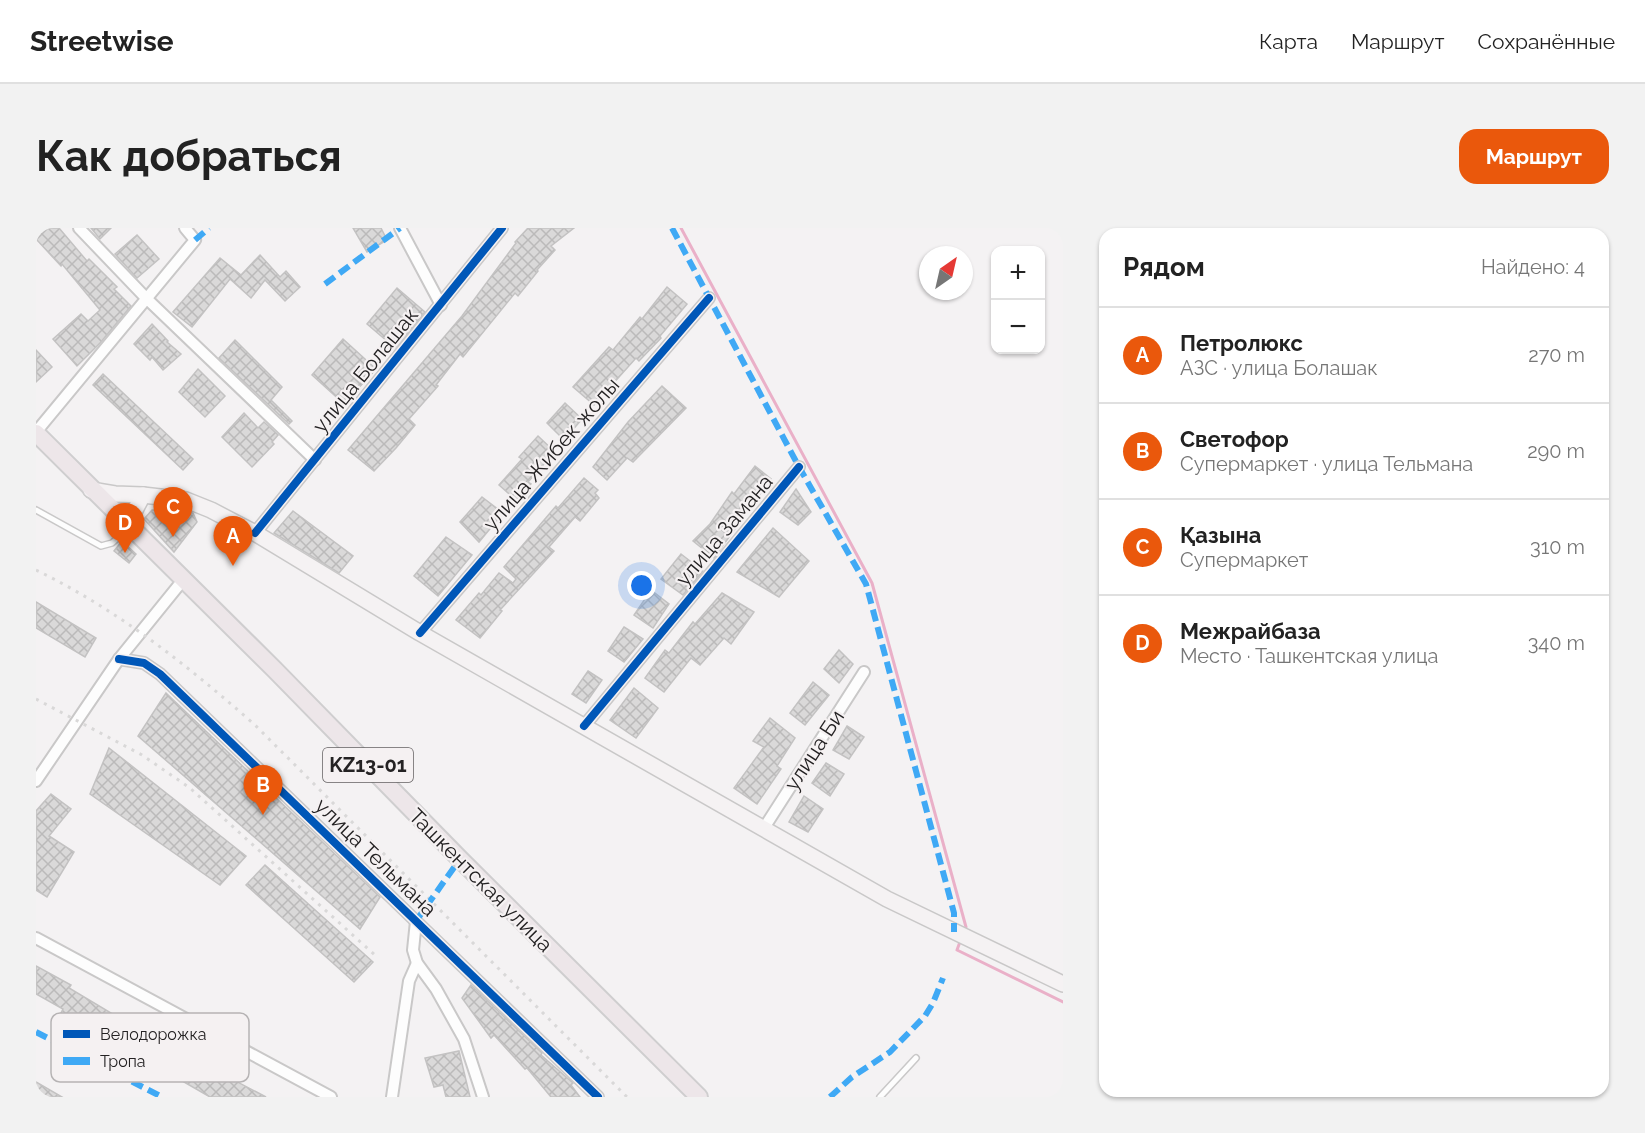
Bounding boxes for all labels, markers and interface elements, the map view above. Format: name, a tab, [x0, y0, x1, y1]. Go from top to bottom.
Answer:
text: Streetwise	[30, 25, 174, 58]
text: Карта	[1259, 29, 1318, 54]
text: Маршрут	[1351, 29, 1444, 54]
text: Сохранённые	[1477, 29, 1615, 54]
button: Маршрут	[1459, 129, 1609, 184]
text: Как добраться	[36, 132, 342, 181]
north arrow	[919, 246, 973, 300]
map controls	[991, 246, 1045, 354]
button: +	[991, 246, 1045, 300]
text: Рядом	[1123, 252, 1205, 282]
text: Найдено: 4	[1481, 255, 1585, 279]
button: −	[991, 300, 1045, 354]
street label: улица Болашак	[307, 302, 423, 438]
text: Петролюкс	[1180, 330, 1303, 356]
text: A	[1136, 343, 1149, 367]
text: 270 m	[1528, 343, 1585, 367]
text: АЗС · улица Болашак	[1180, 356, 1378, 380]
street label: улица Жибек жолы	[478, 372, 624, 536]
text: Светофор	[1180, 426, 1289, 452]
text: B	[1136, 439, 1149, 463]
text: 290 m	[1527, 439, 1585, 463]
text: Супермаркет · улица Тельмана	[1180, 452, 1473, 476]
street label: улица Замана	[670, 469, 778, 591]
pin: C	[154, 488, 192, 537]
pin: D	[106, 504, 145, 553]
pin: A	[214, 516, 252, 566]
text: Қазына	[1180, 522, 1261, 548]
text: C	[1136, 535, 1149, 559]
text: 310 m	[1530, 535, 1585, 559]
text: Супермаркет	[1180, 548, 1308, 572]
your location	[627, 571, 656, 600]
text: Межрайбаза	[1180, 618, 1321, 644]
text: D	[1135, 631, 1150, 655]
text: 340 m	[1528, 631, 1585, 655]
text: Место · Ташкентская улица	[1180, 644, 1438, 668]
street label: улица Би	[779, 705, 849, 795]
road number: KZ13-01	[323, 748, 413, 782]
pin: B	[244, 766, 282, 815]
street label: улица Тельмана	[310, 793, 442, 921]
street label: Ташкентская улица	[404, 803, 558, 957]
legend	[51, 1013, 249, 1082]
text: Велодорожка	[100, 1025, 207, 1044]
text: Тропа	[100, 1052, 146, 1071]

